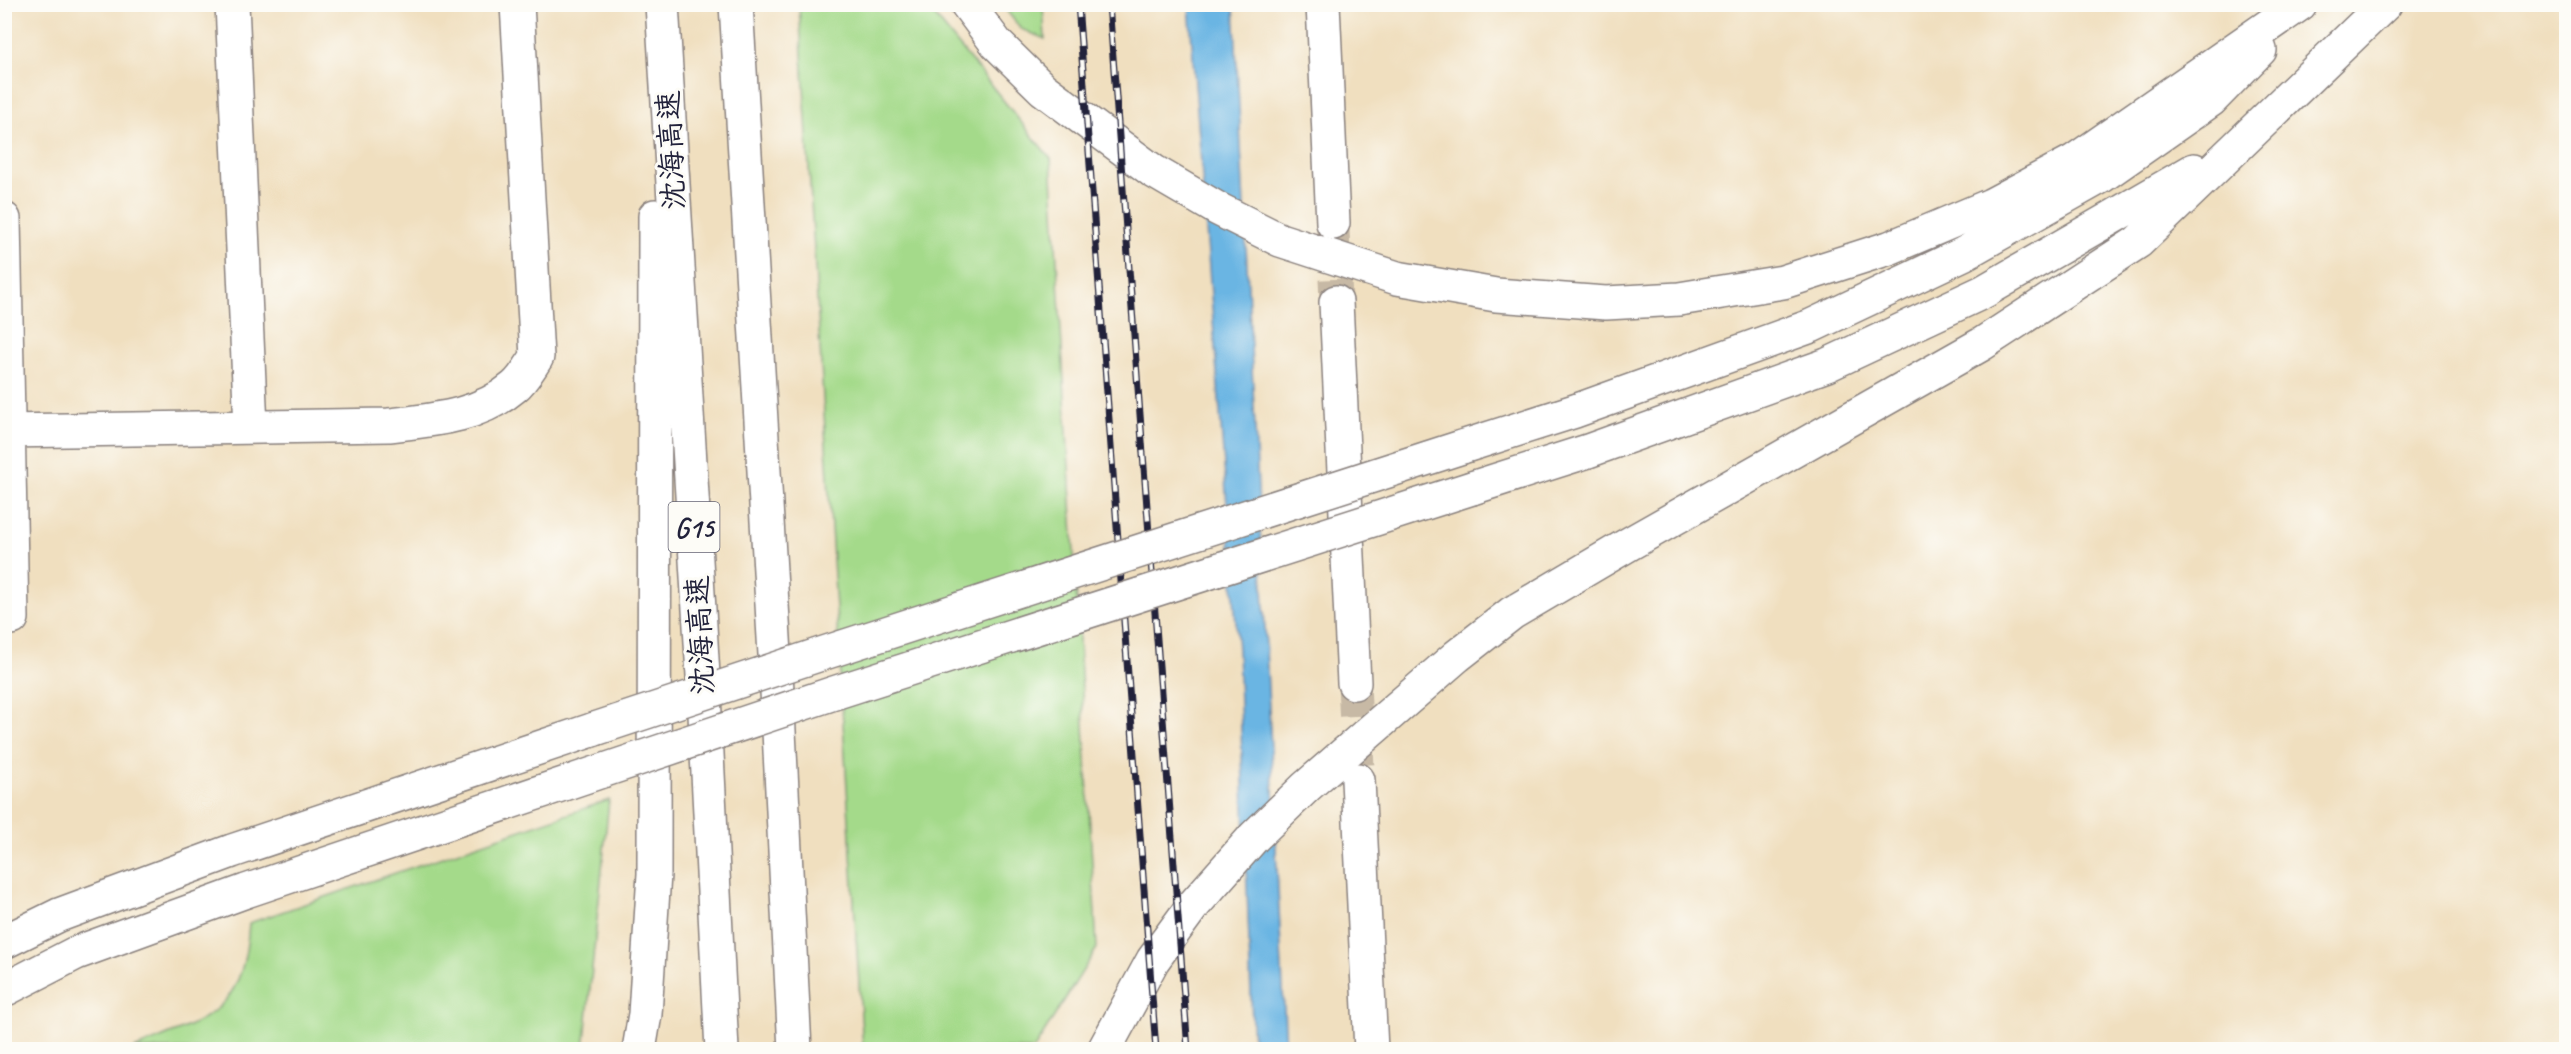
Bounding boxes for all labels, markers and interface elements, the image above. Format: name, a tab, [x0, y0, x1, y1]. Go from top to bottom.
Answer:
street label: 沈海高速	[649, 89, 693, 211]
road number: G15	[668, 502, 720, 552]
street label: 沈海高速	[678, 574, 722, 696]

